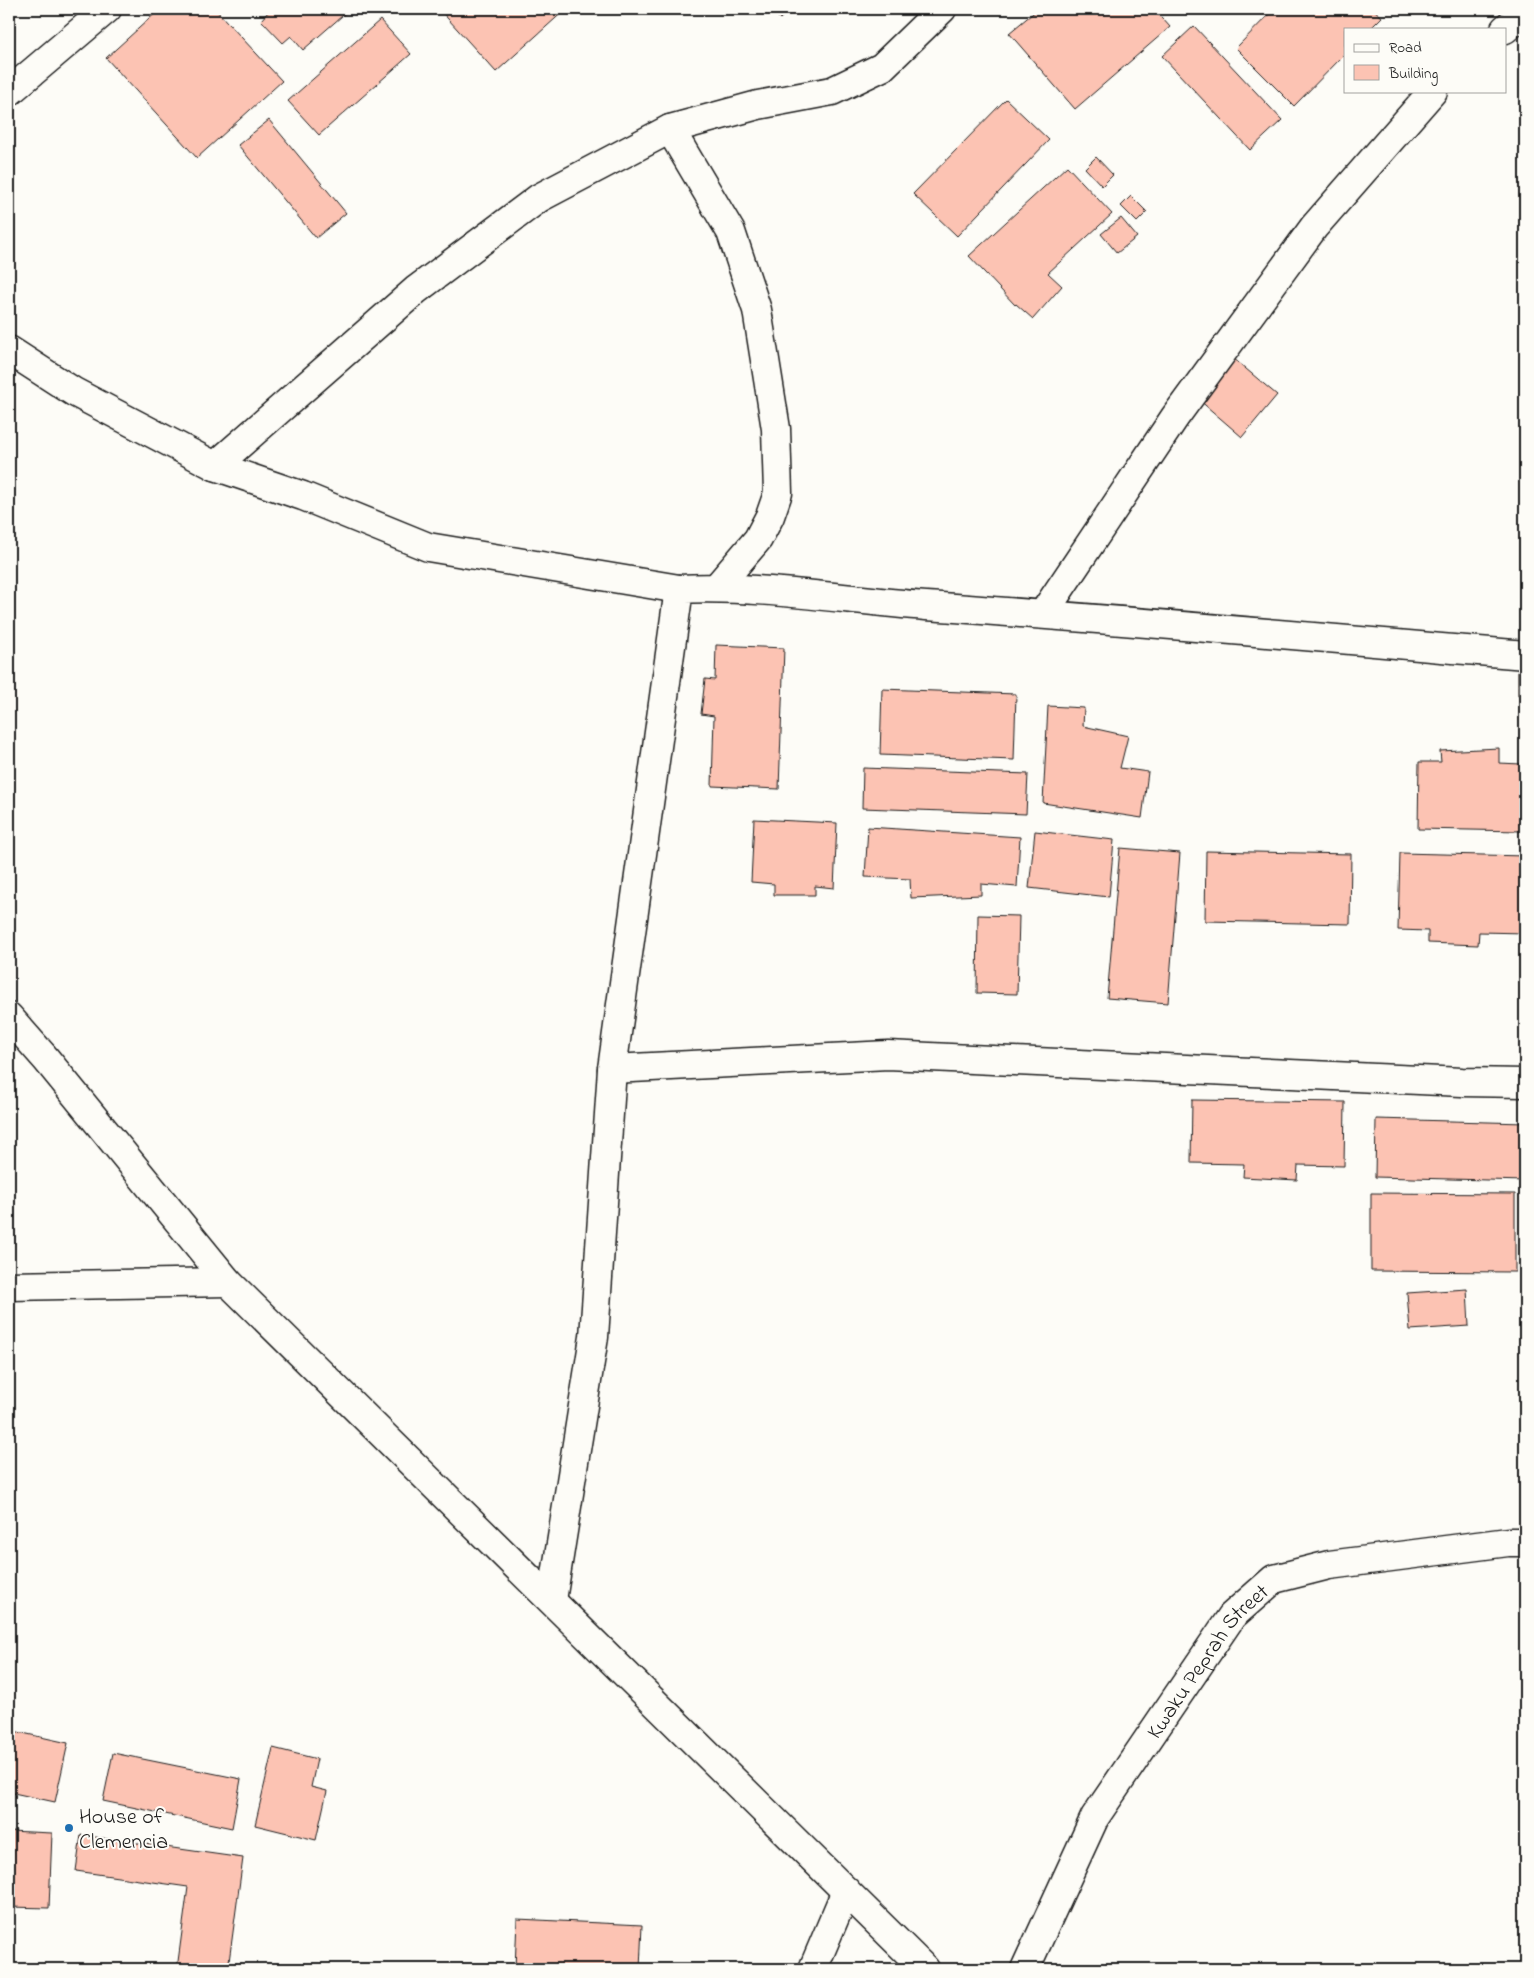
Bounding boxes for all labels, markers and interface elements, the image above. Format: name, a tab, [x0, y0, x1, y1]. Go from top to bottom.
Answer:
legend	[1344, 28, 1506, 92]
text: Road	[1389, 37, 1422, 59]
text: Building	[1388, 63, 1438, 86]
street label: Kwaku Peprah Street	[1140, 1577, 1278, 1746]
place label: House of Clemencia	[79, 1802, 168, 1859]
marker: House of Clemencia	[63, 1822, 75, 1834]

